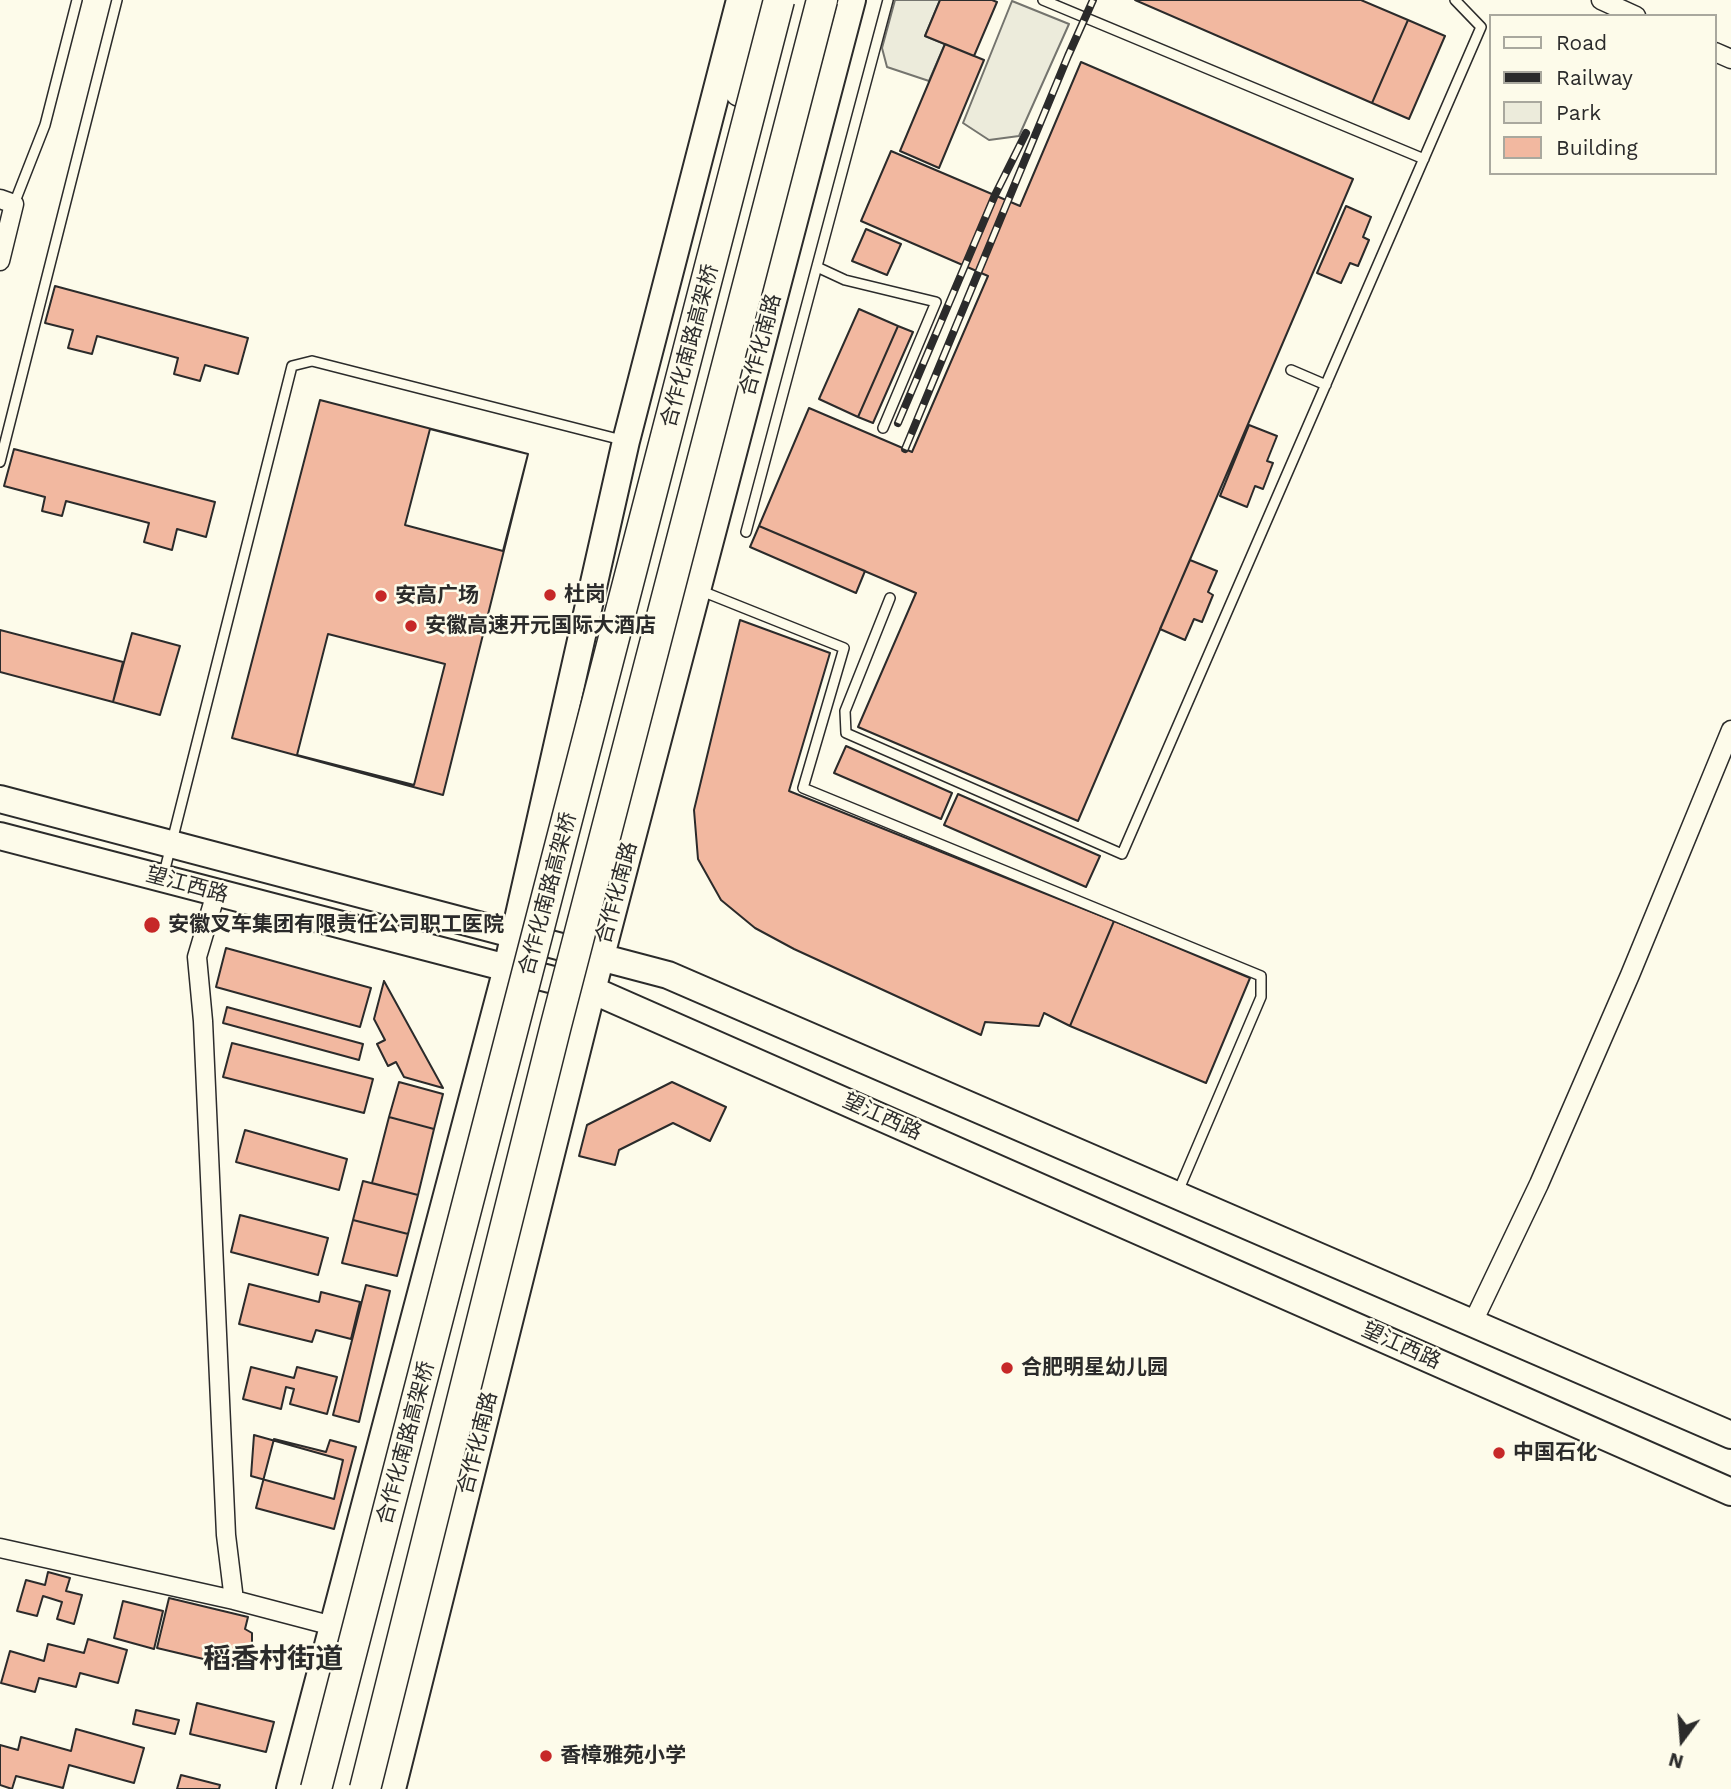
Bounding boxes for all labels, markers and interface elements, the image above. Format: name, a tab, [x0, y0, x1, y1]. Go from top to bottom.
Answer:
legend	[1490, 14, 1717, 175]
text: Road	[1556, 30, 1607, 55]
text: Railway	[1556, 65, 1633, 90]
text: Park	[1556, 100, 1601, 125]
text: Building	[1556, 135, 1638, 160]
street label: 合作化南路高架桥	[656, 262, 724, 430]
street label: 合作化南路	[735, 291, 787, 399]
place label: 杜岗	[564, 582, 606, 608]
place label: 安高广场	[395, 583, 479, 609]
marker: 杜岗	[542, 587, 558, 603]
marker: 安高广场	[373, 588, 389, 604]
place label: 安徽高速开元国际大酒店	[425, 613, 656, 639]
marker: 安徽高速开元国际大酒店	[403, 618, 419, 634]
street label: 合作化南路高架桥	[514, 810, 582, 978]
street label: 合作化南路	[591, 839, 643, 947]
street label: 望江西路	[143, 862, 231, 908]
place label: 安徽叉车集团有限责任公司职工医院	[168, 912, 504, 938]
marker: 安徽叉车集团有限责任公司职工医院	[142, 915, 162, 935]
street label: 望江西路	[839, 1088, 925, 1146]
street label: 望江西路	[1358, 1317, 1444, 1375]
place label: 合肥明星幼儿园	[1021, 1355, 1168, 1381]
street label: 合作化南路高架桥	[372, 1359, 440, 1527]
marker: 合肥明星幼儿园	[999, 1360, 1015, 1376]
street label: 合作化南路	[453, 1389, 503, 1497]
place label: 中国石化	[1513, 1440, 1597, 1466]
marker: 中国石化	[1491, 1445, 1507, 1461]
district label: 稻香村街道	[203, 1643, 343, 1677]
north arrow	[1647, 1705, 1717, 1775]
place label: 香樟雅苑小学	[560, 1743, 686, 1769]
marker: 香樟雅苑小学	[538, 1748, 554, 1764]
text: N	[1666, 1748, 1686, 1774]

